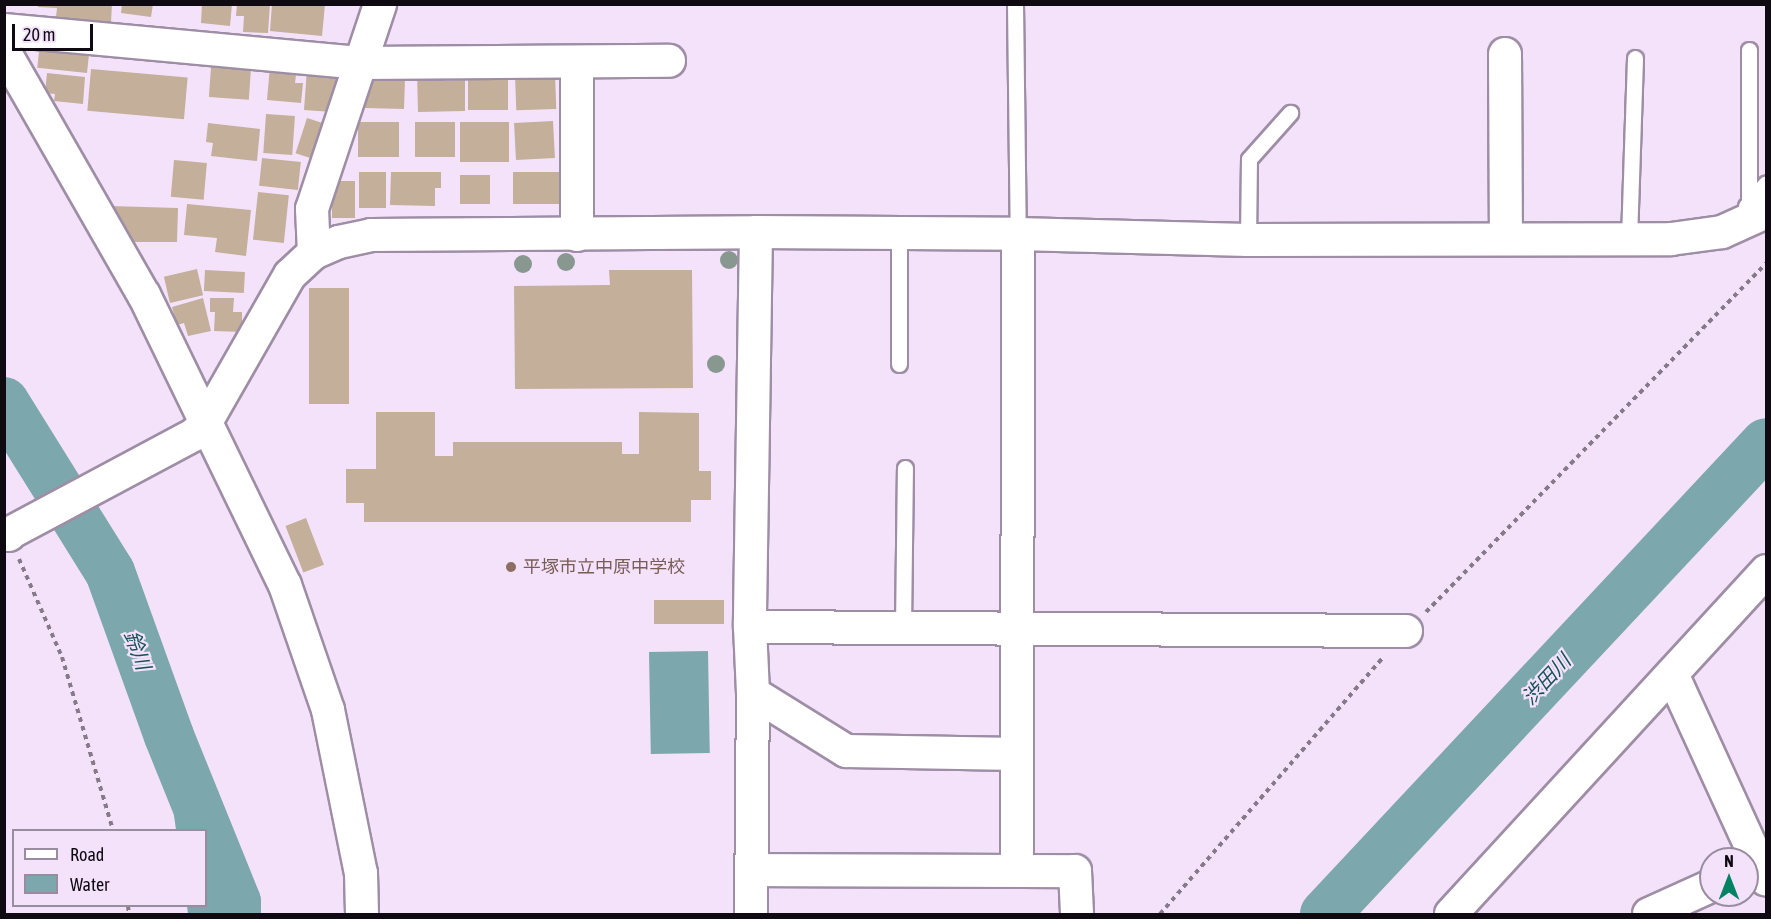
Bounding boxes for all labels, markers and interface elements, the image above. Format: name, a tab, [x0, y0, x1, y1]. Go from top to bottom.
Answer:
scale bar	[15, 12, 96, 50]
text: 20 m	[23, 24, 55, 45]
place label: 平塚市立中原中学校	[523, 556, 685, 578]
marker: 平塚市立中原中学校	[504, 560, 518, 574]
water label: 鈴川	[120, 627, 156, 673]
water label: 渋田川	[1517, 649, 1575, 709]
legend	[12, 829, 207, 907]
text: Road	[70, 844, 104, 865]
north arrow	[1699, 847, 1759, 907]
text: N	[1724, 852, 1734, 870]
text: Water	[70, 874, 109, 895]

